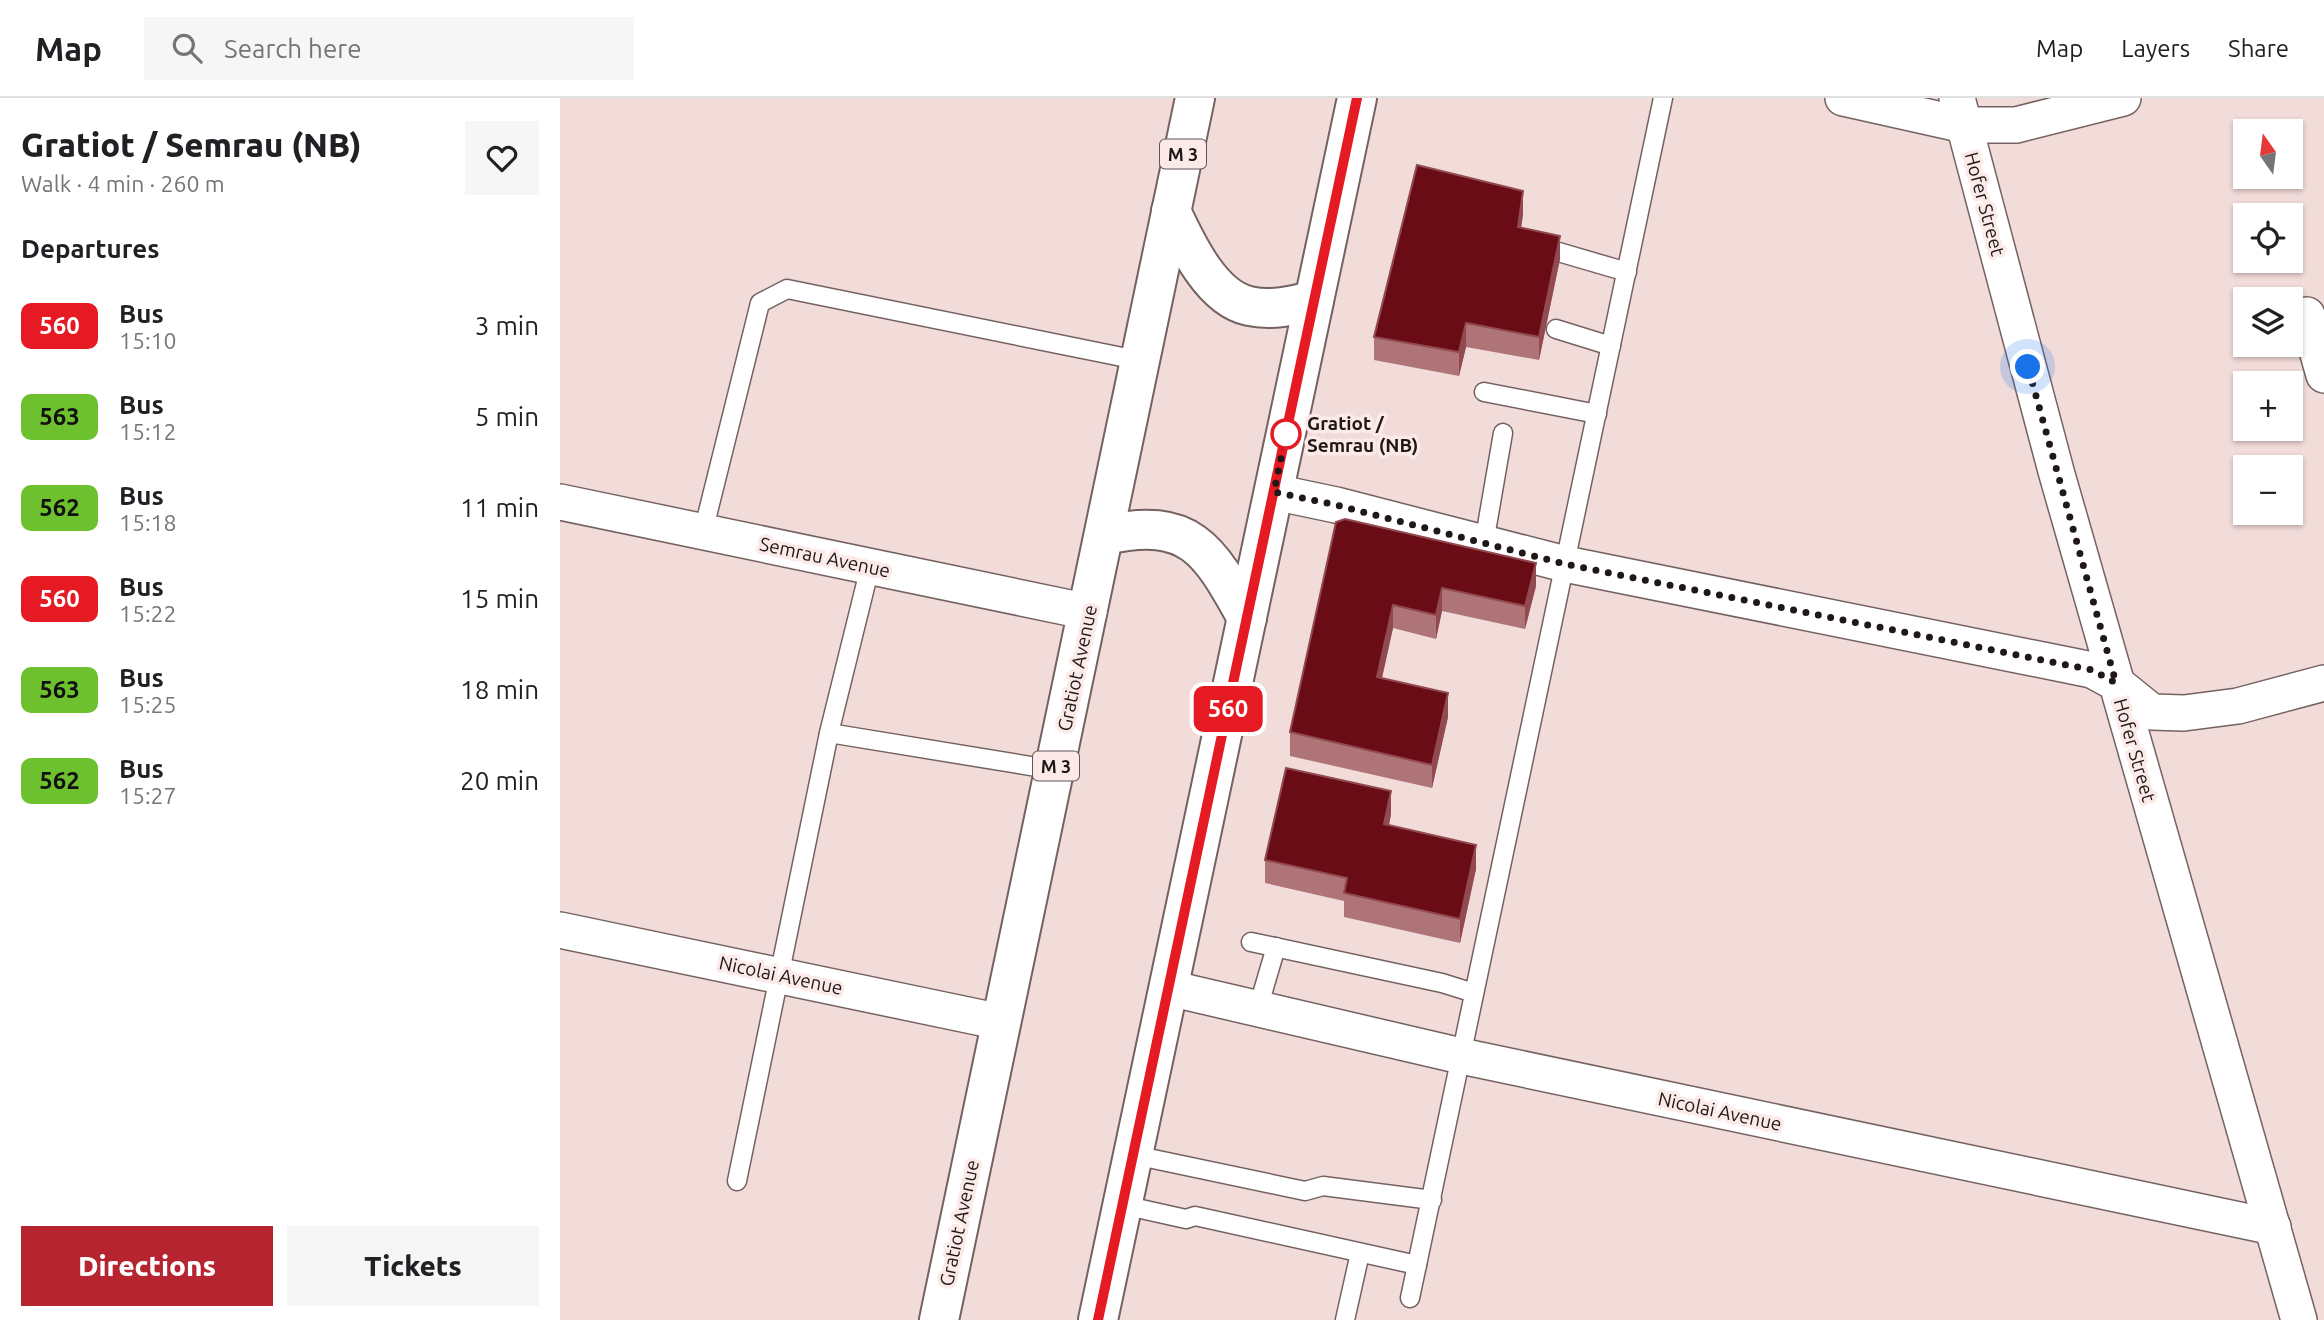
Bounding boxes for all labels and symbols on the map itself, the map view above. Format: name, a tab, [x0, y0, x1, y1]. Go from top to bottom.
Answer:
north arrow	[2233, 119, 2303, 189]
road number: M 3	[1160, 140, 1206, 168]
street label: Hofer Street	[1961, 150, 2010, 259]
your location	[2010, 349, 2045, 384]
place label: Gratiot / Semrau (NB)	[1307, 412, 1418, 456]
marker: Gratiot / Semrau (NB)	[1271, 419, 1301, 449]
street label: Semrau Avenue	[758, 532, 892, 582]
street label: Gratiot Avenue	[1053, 603, 1101, 733]
line badge: 560	[1188, 686, 1268, 732]
street label: Hofer Street	[2110, 696, 2160, 805]
road number: M 3	[1033, 752, 1079, 780]
street label: Nicolai Avenue	[717, 951, 845, 999]
street label: Nicolai Avenue	[1656, 1087, 1784, 1135]
street label: Gratiot Avenue	[935, 1158, 983, 1288]

